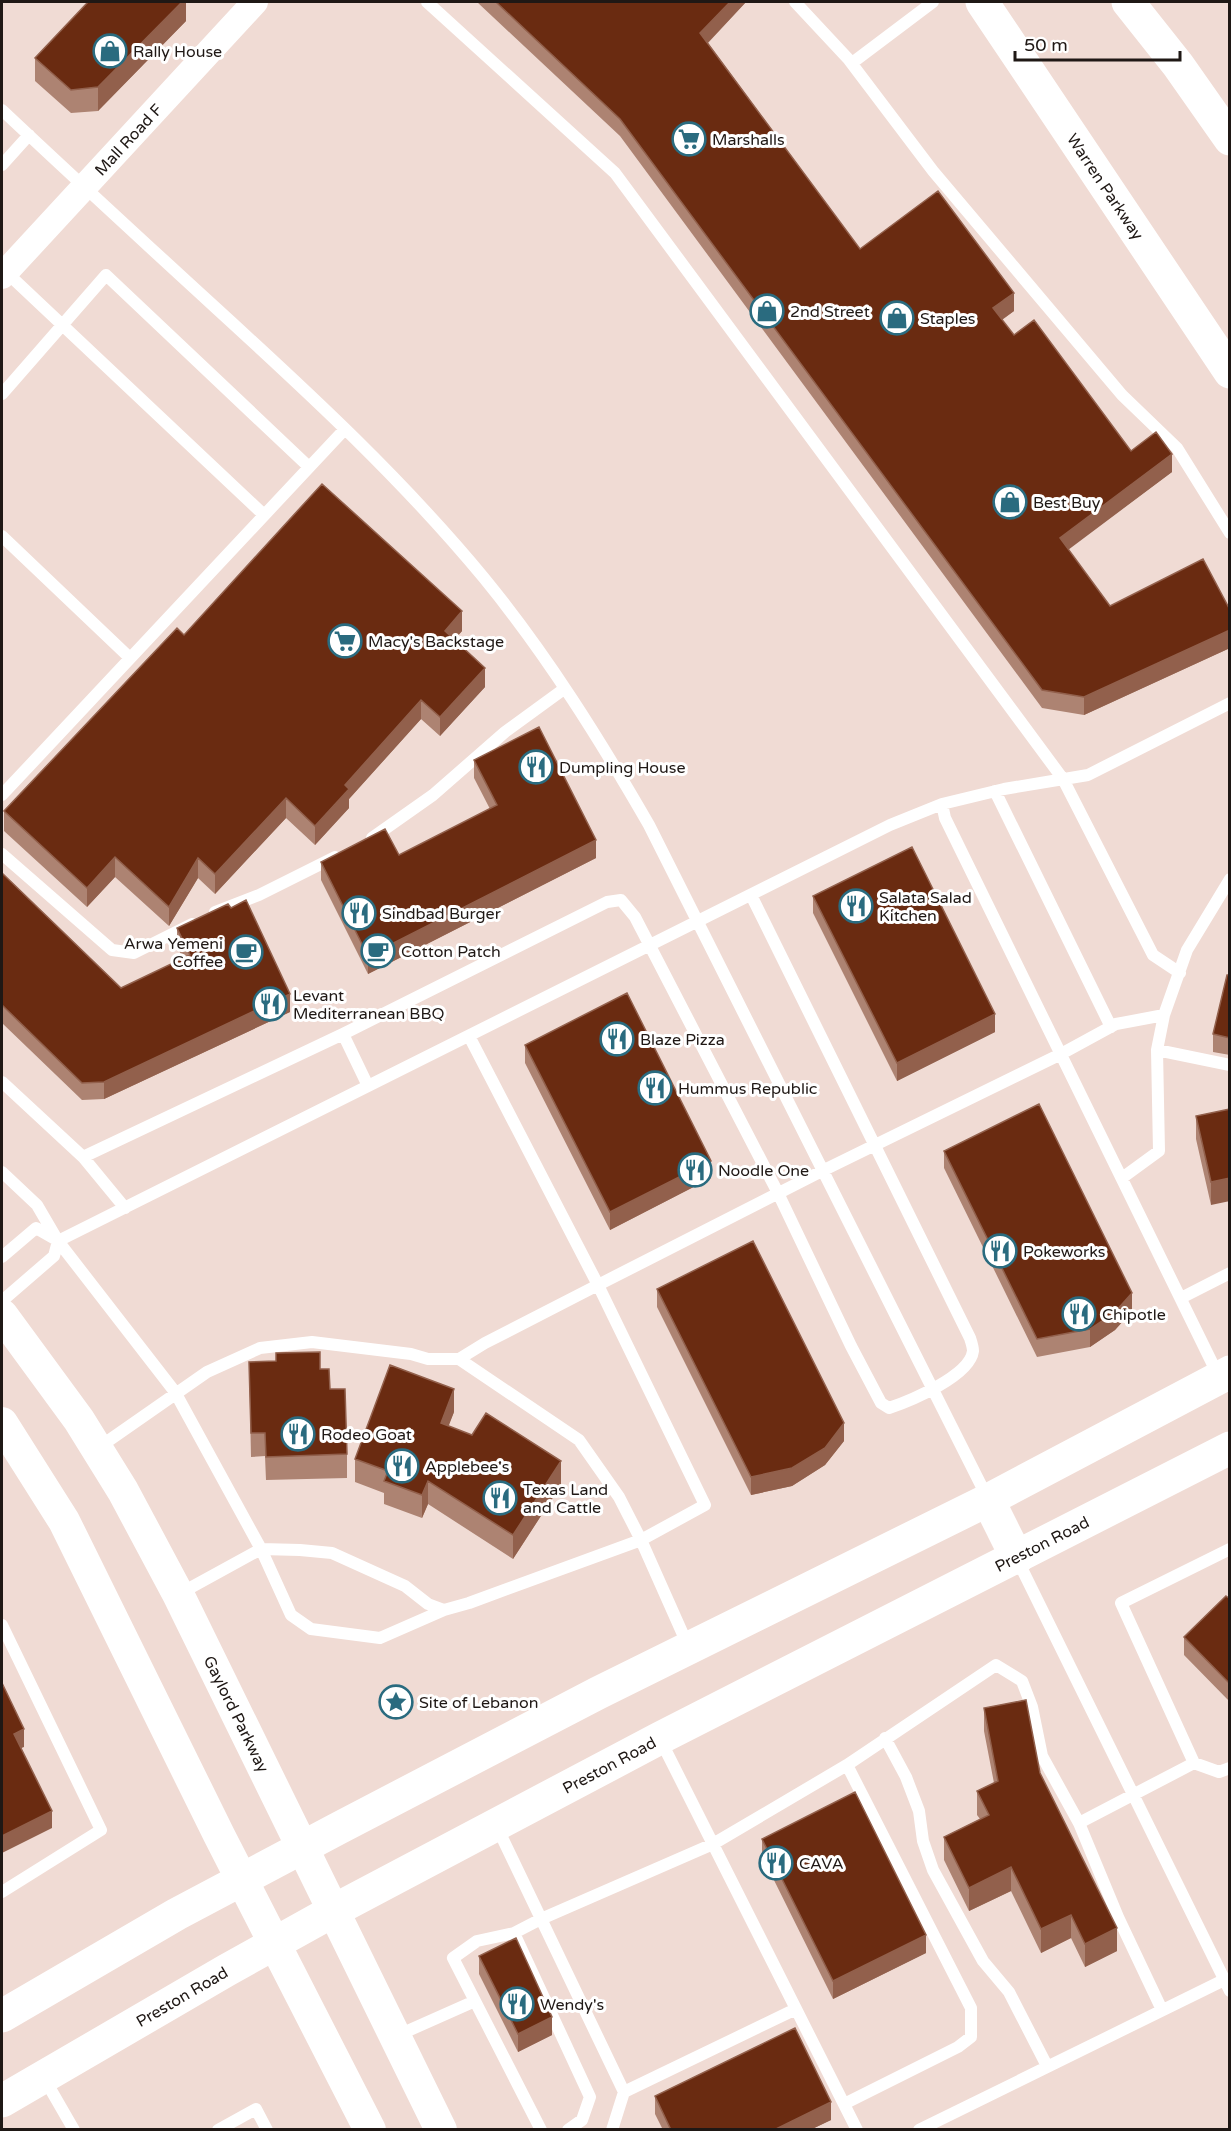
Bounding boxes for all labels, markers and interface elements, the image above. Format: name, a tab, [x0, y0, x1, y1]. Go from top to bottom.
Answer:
scale bar	[1015, 24, 1180, 62]
shop icon: Rally House	[92, 33, 128, 69]
text: 50 m	[1024, 34, 1068, 56]
place label: Rally House	[133, 42, 222, 62]
street label: Mall Road F	[91, 100, 167, 180]
supermarket icon: Marshalls	[671, 121, 707, 157]
place label: Marshalls	[712, 130, 785, 150]
street label: Warren Parkway	[1062, 130, 1148, 244]
shop icon: 2nd Street	[749, 293, 785, 329]
shop icon: Staples	[879, 300, 915, 336]
place label: 2nd Street	[790, 302, 870, 322]
place label: Staples	[920, 309, 975, 329]
shop icon: Best Buy	[992, 484, 1028, 520]
place label: Best Buy	[1033, 493, 1101, 513]
supermarket icon: Macy's Backstage	[327, 623, 363, 659]
place label: Macy's Backstage	[368, 632, 504, 652]
restaurant icon: Dumpling House	[518, 749, 554, 785]
place label: Dumpling House	[559, 758, 685, 778]
restaurant icon: Salata Salad Kitchen	[838, 888, 874, 924]
place label: Salata Salad Kitchen	[879, 888, 972, 926]
restaurant icon: Sindbad Burger	[341, 895, 377, 931]
place label: Sindbad Burger	[382, 904, 502, 924]
cafe icon: Cotton Patch	[360, 933, 396, 969]
place label: Arwa Yemeni Coffee	[124, 934, 223, 972]
cafe icon: Arwa Yemeni Coffee	[228, 934, 264, 970]
place label: Cotton Patch	[401, 942, 501, 962]
restaurant icon: Levant Mediterranean BBQ	[252, 986, 288, 1022]
place label: Levant Mediterranean BBQ	[293, 986, 445, 1024]
restaurant icon: Blaze Pizza	[599, 1021, 635, 1057]
place label: Blaze Pizza	[640, 1030, 725, 1050]
restaurant icon: Hummus Republic	[637, 1070, 673, 1106]
place label: Hummus Republic	[678, 1079, 817, 1099]
restaurant icon: Noodle One	[677, 1152, 713, 1188]
place label: Noodle One	[718, 1161, 809, 1181]
restaurant icon: Pokeworks	[982, 1233, 1018, 1269]
place label: Pokeworks	[1023, 1242, 1106, 1262]
restaurant icon: Chipotle	[1061, 1296, 1097, 1332]
place label: Chipotle	[1102, 1305, 1166, 1325]
restaurant icon: Rodeo Goat	[280, 1416, 316, 1452]
place label: Rodeo Goat	[321, 1425, 412, 1445]
restaurant icon: Applebee's	[384, 1448, 420, 1484]
place label: Applebee's	[425, 1457, 510, 1477]
restaurant icon: Texas Land and Cattle	[482, 1480, 518, 1516]
place label: Texas Land and Cattle	[523, 1480, 608, 1518]
street label: Preston Road	[992, 1512, 1093, 1577]
street label: Gaylord Parkway	[199, 1653, 273, 1776]
place icon: Site of Lebanon	[378, 1684, 414, 1720]
place label: Site of Lebanon	[419, 1693, 538, 1713]
street label: Preston Road	[559, 1733, 660, 1799]
restaurant icon: CAVA	[758, 1845, 794, 1881]
place label: CAVA	[799, 1854, 844, 1874]
street label: Preston Road	[133, 1963, 232, 2032]
restaurant icon: Wendy's	[499, 1986, 535, 2022]
place label: Wendy's	[540, 1995, 604, 2015]

